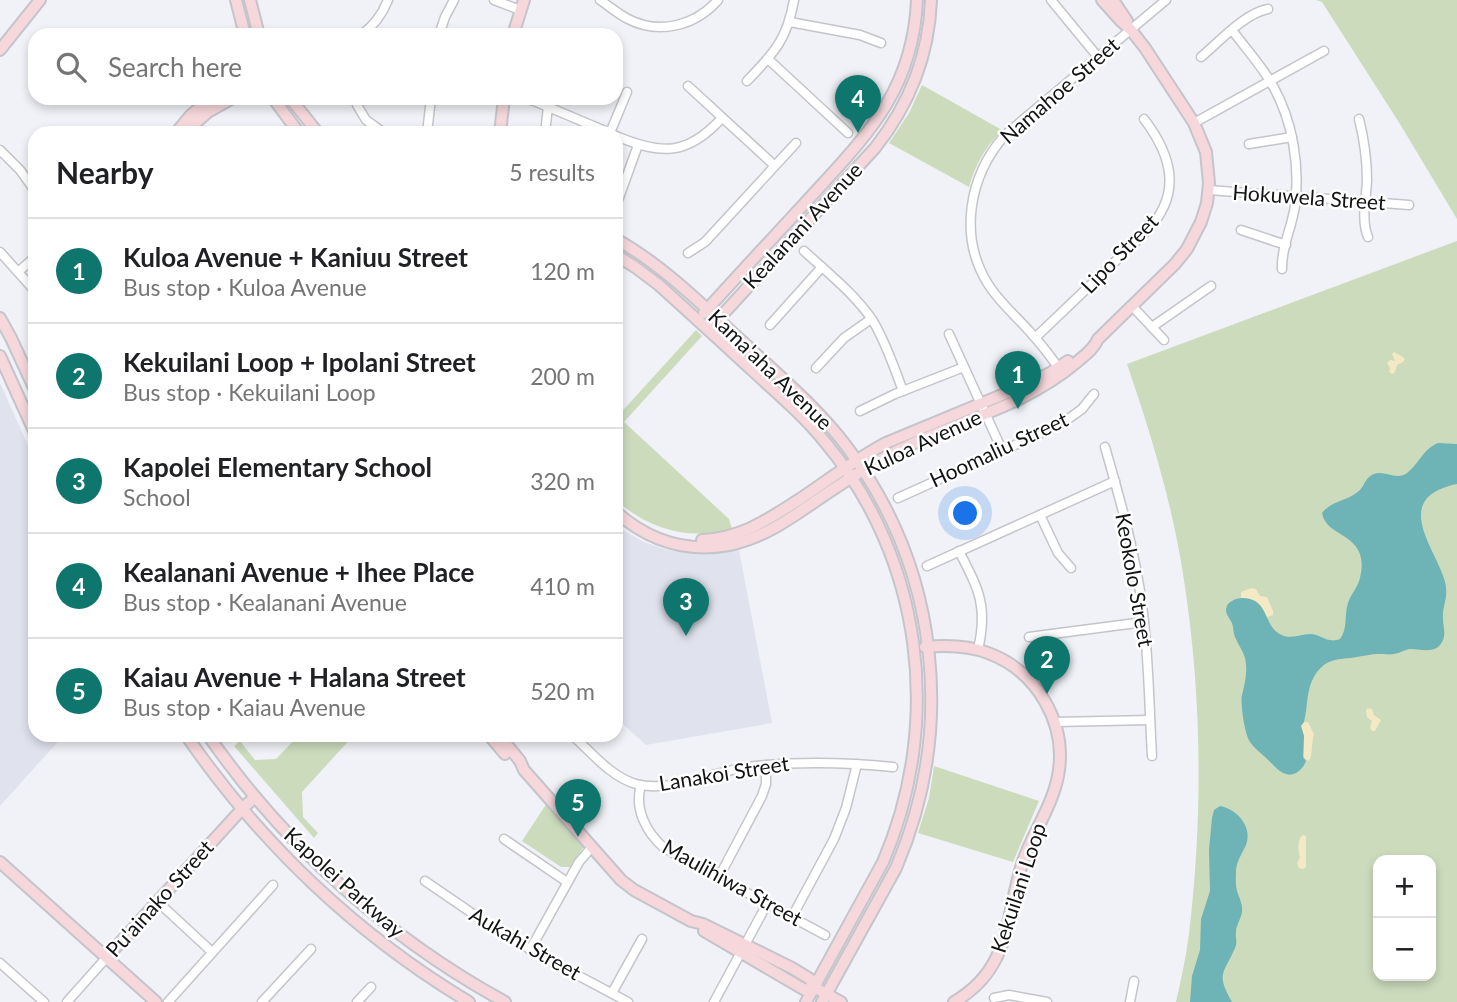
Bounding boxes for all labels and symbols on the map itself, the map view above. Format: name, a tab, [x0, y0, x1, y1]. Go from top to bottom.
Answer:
street label: Namahoe Street	[994, 31, 1124, 148]
pin: 4	[835, 75, 881, 133]
street label: Kealanani Avenue	[737, 157, 867, 293]
street label: Hokuwela Street	[1232, 179, 1387, 214]
street label: Lipo Street	[1075, 208, 1163, 298]
street label: Kama'aha Avenue	[704, 303, 838, 434]
pin: 1	[995, 351, 1041, 409]
street label: Kuloa Avenue	[860, 404, 985, 480]
street label: Hoomaliu Street	[925, 406, 1072, 492]
your location	[948, 496, 982, 530]
street label: Keokolo Street	[1111, 511, 1160, 649]
pin: 3	[663, 578, 709, 636]
pin: 2	[1024, 636, 1070, 694]
street label: Lanakoi Street	[657, 750, 791, 795]
pin: 5	[555, 779, 601, 837]
street label: Kekuilani Loop	[985, 820, 1050, 955]
street label: Kapolei Parkway	[280, 821, 410, 942]
street label: Maulihiwa Street	[659, 833, 807, 931]
street label: Pu'ainako Street	[100, 834, 218, 962]
street label: Aukahi Street	[466, 901, 586, 985]

